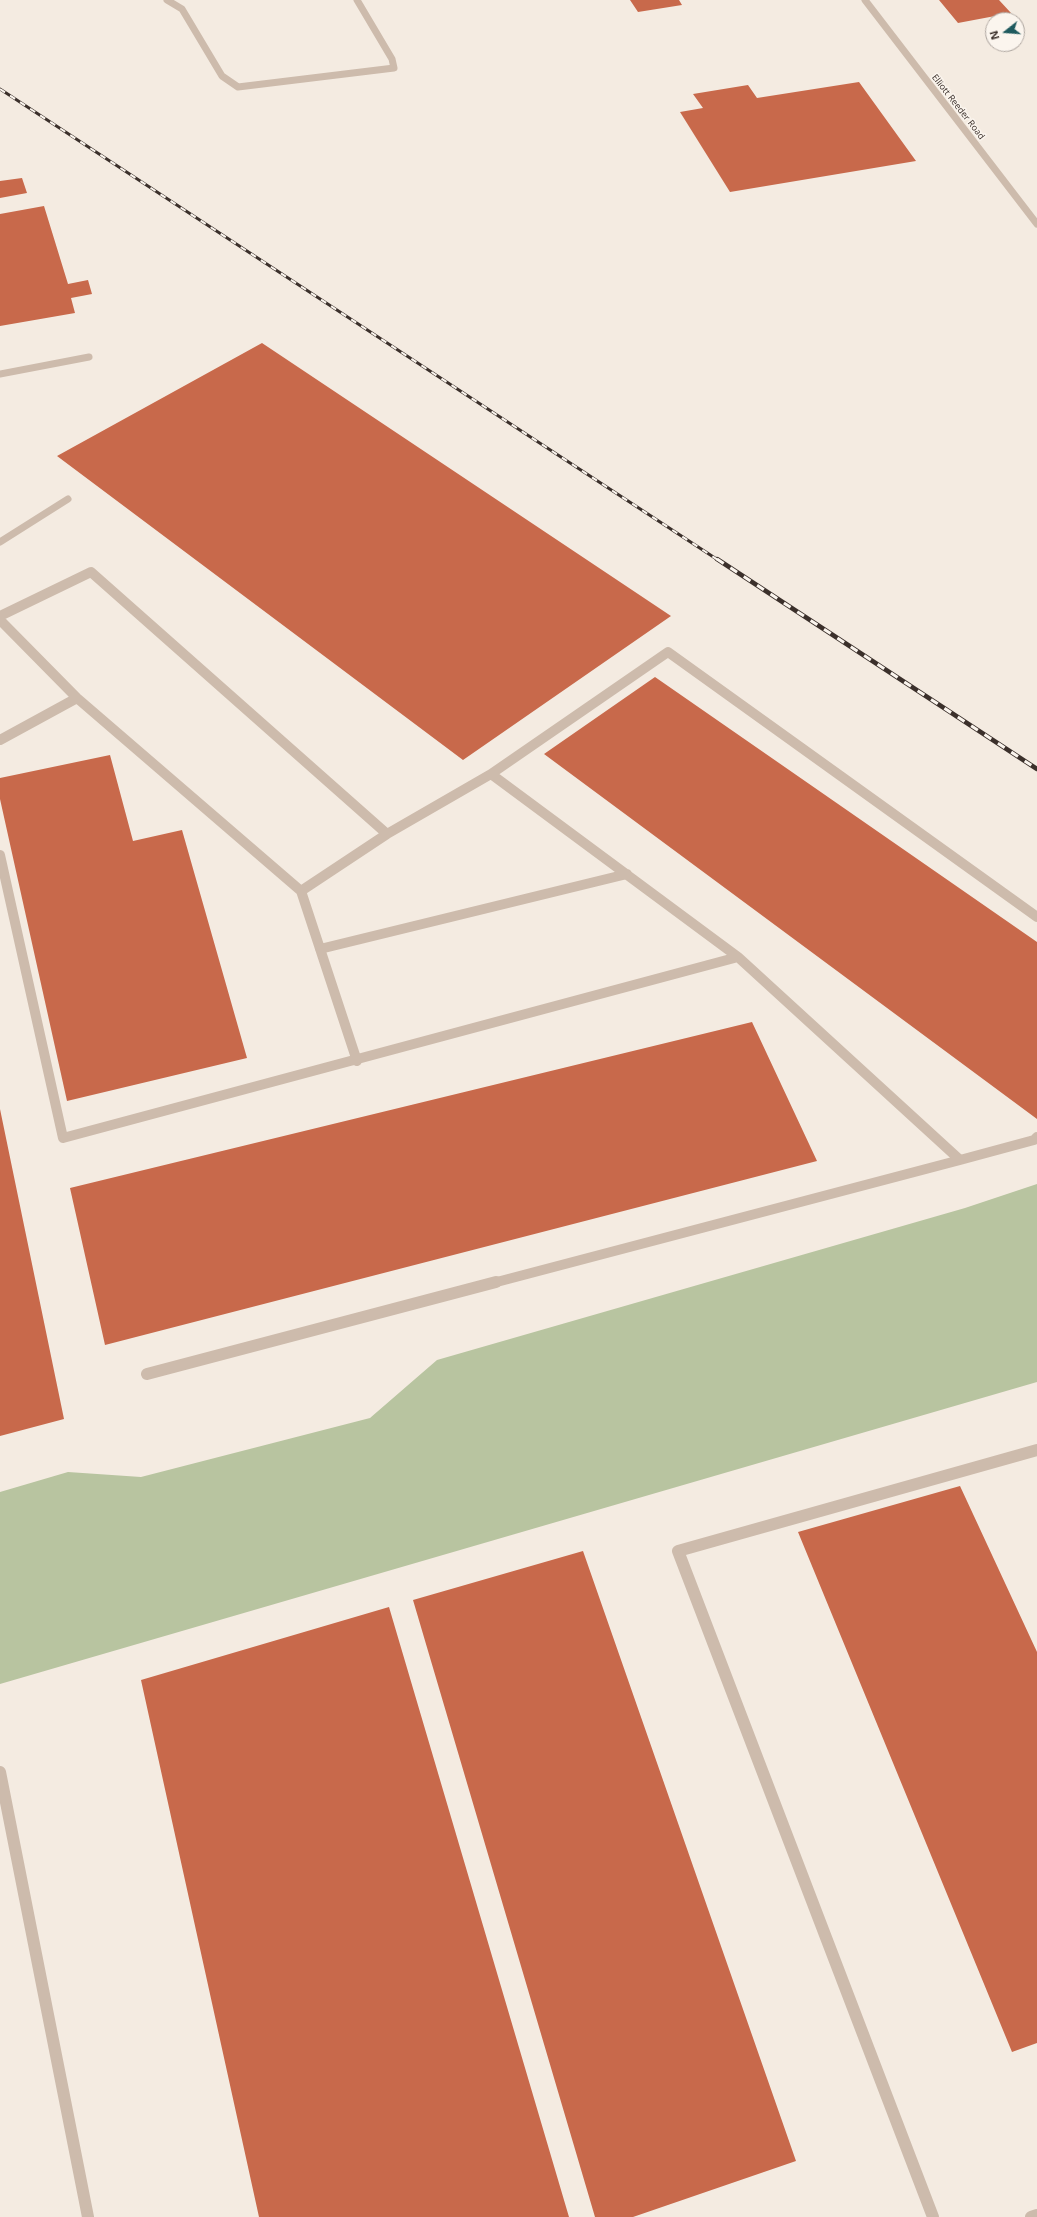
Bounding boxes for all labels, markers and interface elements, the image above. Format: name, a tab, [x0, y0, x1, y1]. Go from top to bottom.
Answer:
north arrow	[985, 12, 1025, 52]
text: N	[986, 29, 1002, 42]
street label: Elliott Reeder Road	[929, 72, 987, 142]

